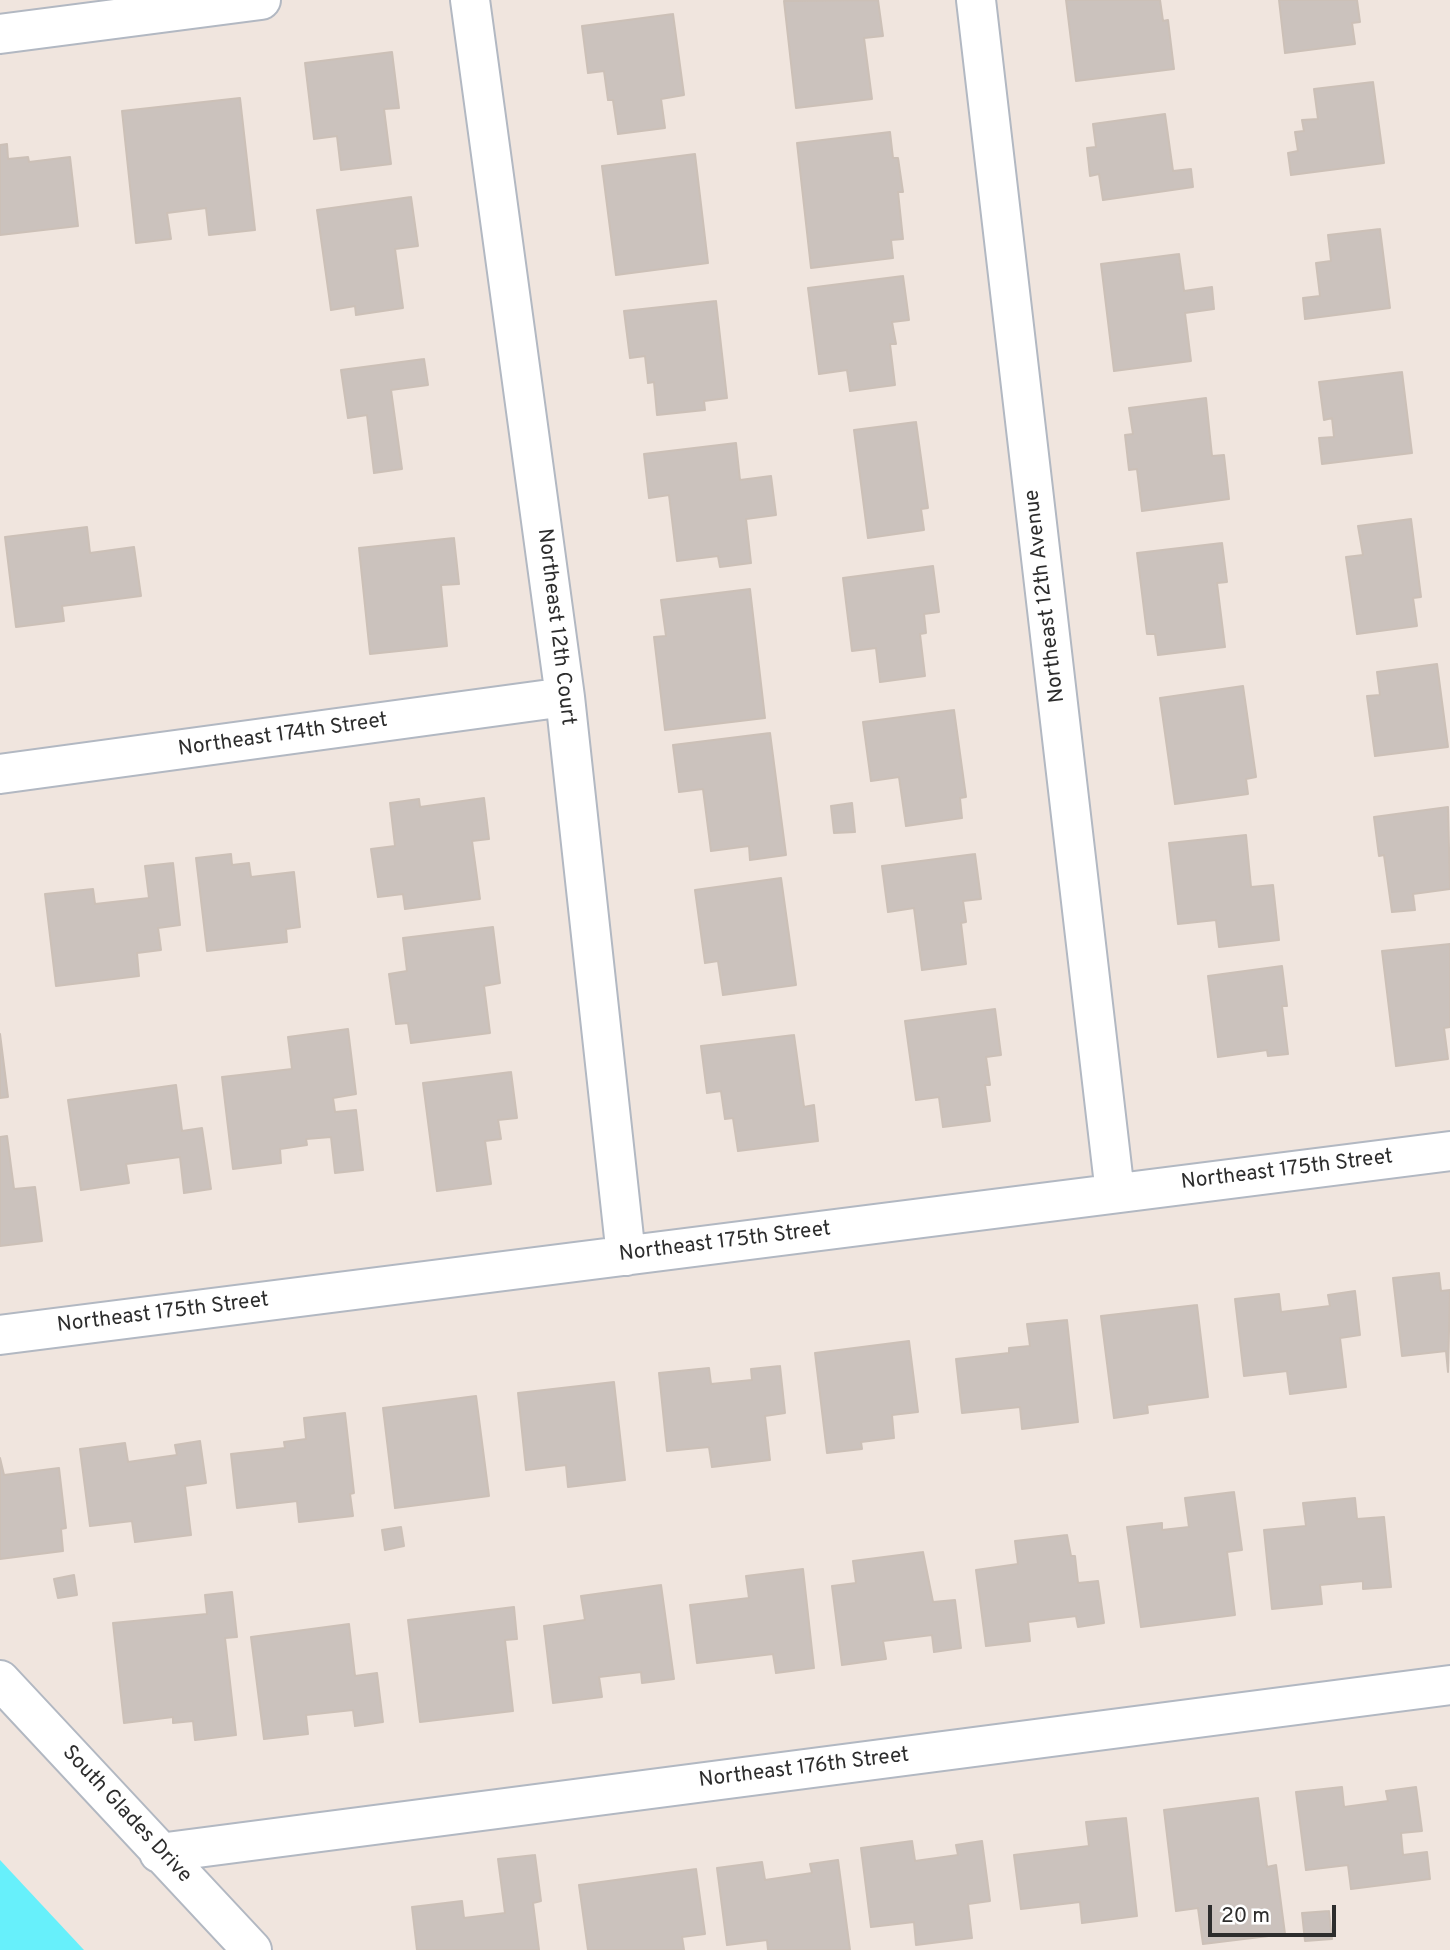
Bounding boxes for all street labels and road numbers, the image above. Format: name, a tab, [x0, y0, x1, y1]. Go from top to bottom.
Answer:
street label: Northeast 12th Avenue	[1020, 488, 1072, 704]
street label: Northeast 12th Court	[530, 527, 580, 727]
street label: Northeast 174th Street	[177, 709, 389, 763]
street label: Northeast 175th Street	[1180, 1145, 1394, 1197]
street label: Northeast 175th Street	[618, 1217, 832, 1269]
street label: Northeast 175th Street	[56, 1288, 270, 1340]
street label: South Glades Drive	[56, 1741, 196, 1889]
street label: Northeast 176th Street	[697, 1744, 911, 1794]

